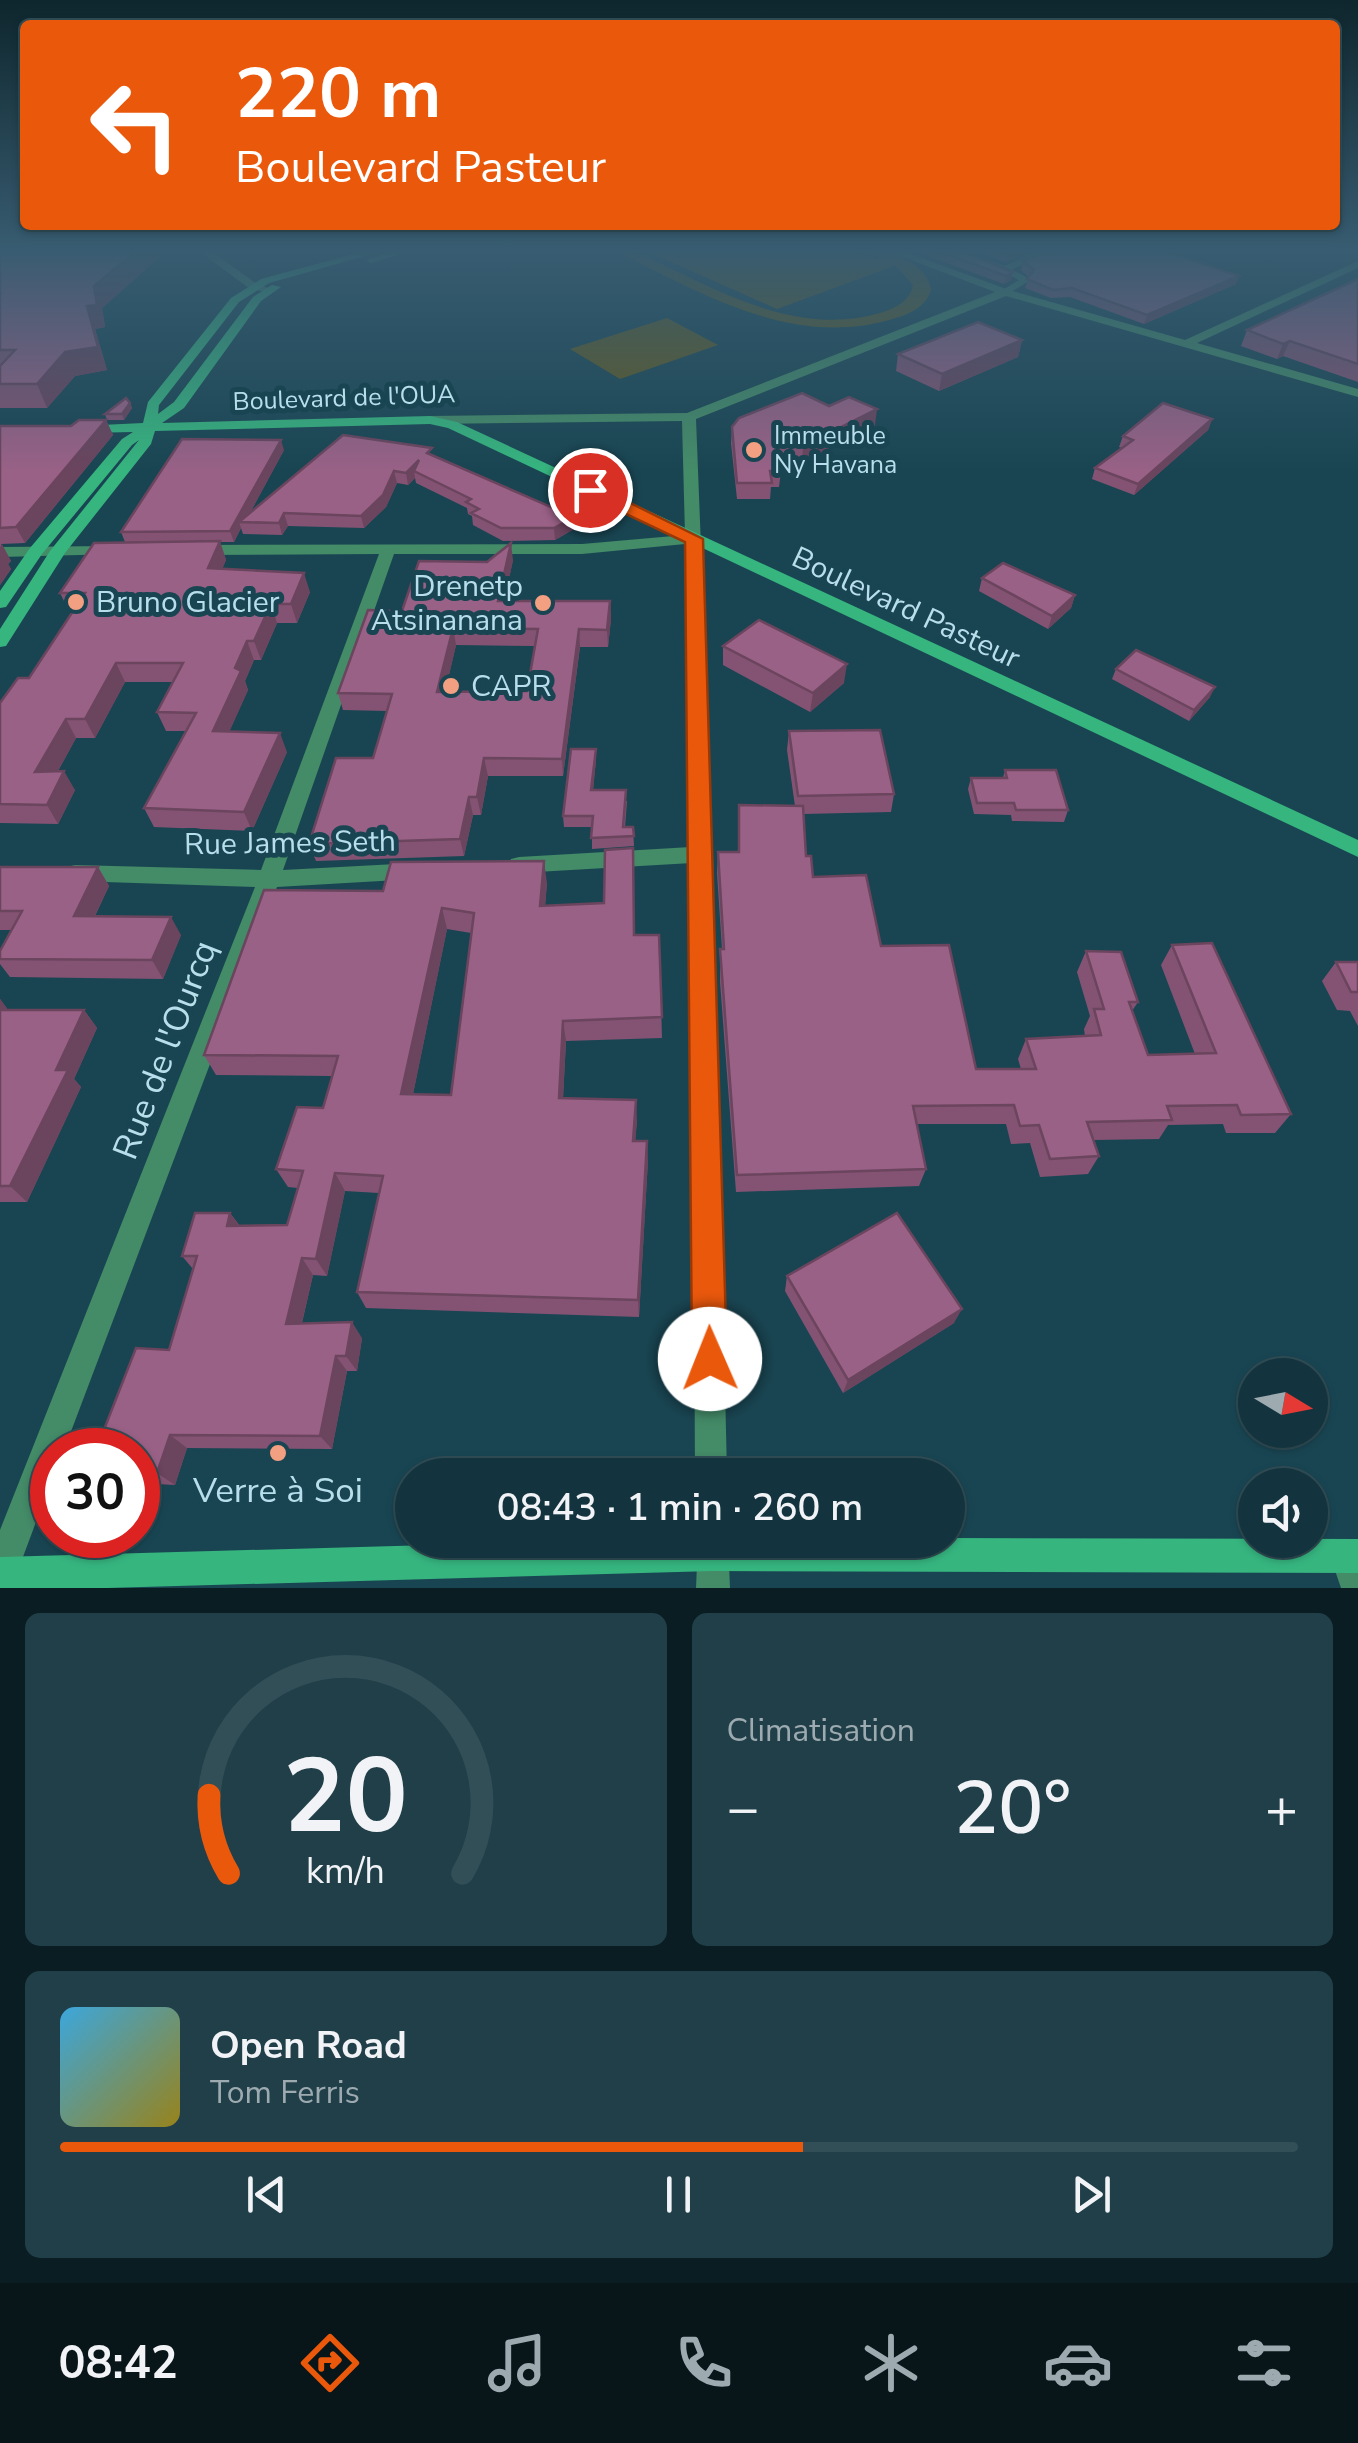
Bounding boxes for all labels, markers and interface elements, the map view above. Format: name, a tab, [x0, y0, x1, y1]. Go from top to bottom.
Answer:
text: 220 m	[235, 46, 441, 142]
icon: left	[70, 60, 200, 190]
text: Boulevard Pasteur	[235, 137, 606, 198]
street label: Boulevard de l'OUA	[232, 377, 456, 419]
place label: Immeuble Ny Havana	[774, 419, 897, 482]
marker: Immeuble Ny Havana	[743, 439, 765, 461]
pin	[548, 448, 633, 533]
icon: arrive	[563, 463, 618, 518]
street label: Boulevard Pasteur	[785, 537, 1027, 679]
place label: Drenetp Atsinanana	[371, 566, 523, 641]
place label: Bruno Glacier	[96, 582, 280, 623]
marker: Bruno Glacier	[65, 591, 87, 613]
marker: Drenetp Atsinanana	[532, 592, 554, 614]
place label: CAPR	[471, 666, 552, 707]
marker: CAPR	[440, 675, 462, 697]
street label: Rue James Seth	[184, 821, 396, 865]
street label: Rue de l'Ourcq	[102, 934, 228, 1166]
position arrow	[658, 1307, 762, 1411]
north arrow	[1238, 1358, 1328, 1448]
map controls	[1238, 1358, 1328, 1558]
speed limit sign: 30	[30, 1428, 160, 1558]
marker: Verre à Soi	[267, 1442, 289, 1464]
place label: Verre à Soi	[192, 1467, 363, 1514]
button: sound	[1238, 1468, 1328, 1558]
text: 08:43 · 1 min · 260 m	[497, 1482, 863, 1533]
text: Climatisation	[727, 1709, 915, 1752]
text: 20	[283, 1726, 408, 1868]
text: 20°	[953, 1757, 1071, 1859]
text: −	[727, 1771, 760, 1846]
text: +	[1265, 1771, 1298, 1846]
text: km/h	[306, 1847, 385, 1896]
text: Open Road	[210, 2020, 407, 2071]
text: Tom Ferris	[210, 2071, 360, 2114]
icon: previous	[239, 2167, 294, 2222]
icon: pause	[651, 2167, 706, 2222]
icon: next	[1064, 2167, 1119, 2222]
icon: directions	[295, 2328, 365, 2398]
icon: music	[482, 2328, 552, 2398]
icon: phone	[669, 2328, 739, 2398]
icon: climate	[856, 2328, 926, 2398]
icon: car	[1043, 2328, 1113, 2398]
icon: filters	[1229, 2328, 1299, 2398]
text: 08:42	[58, 2333, 178, 2394]

